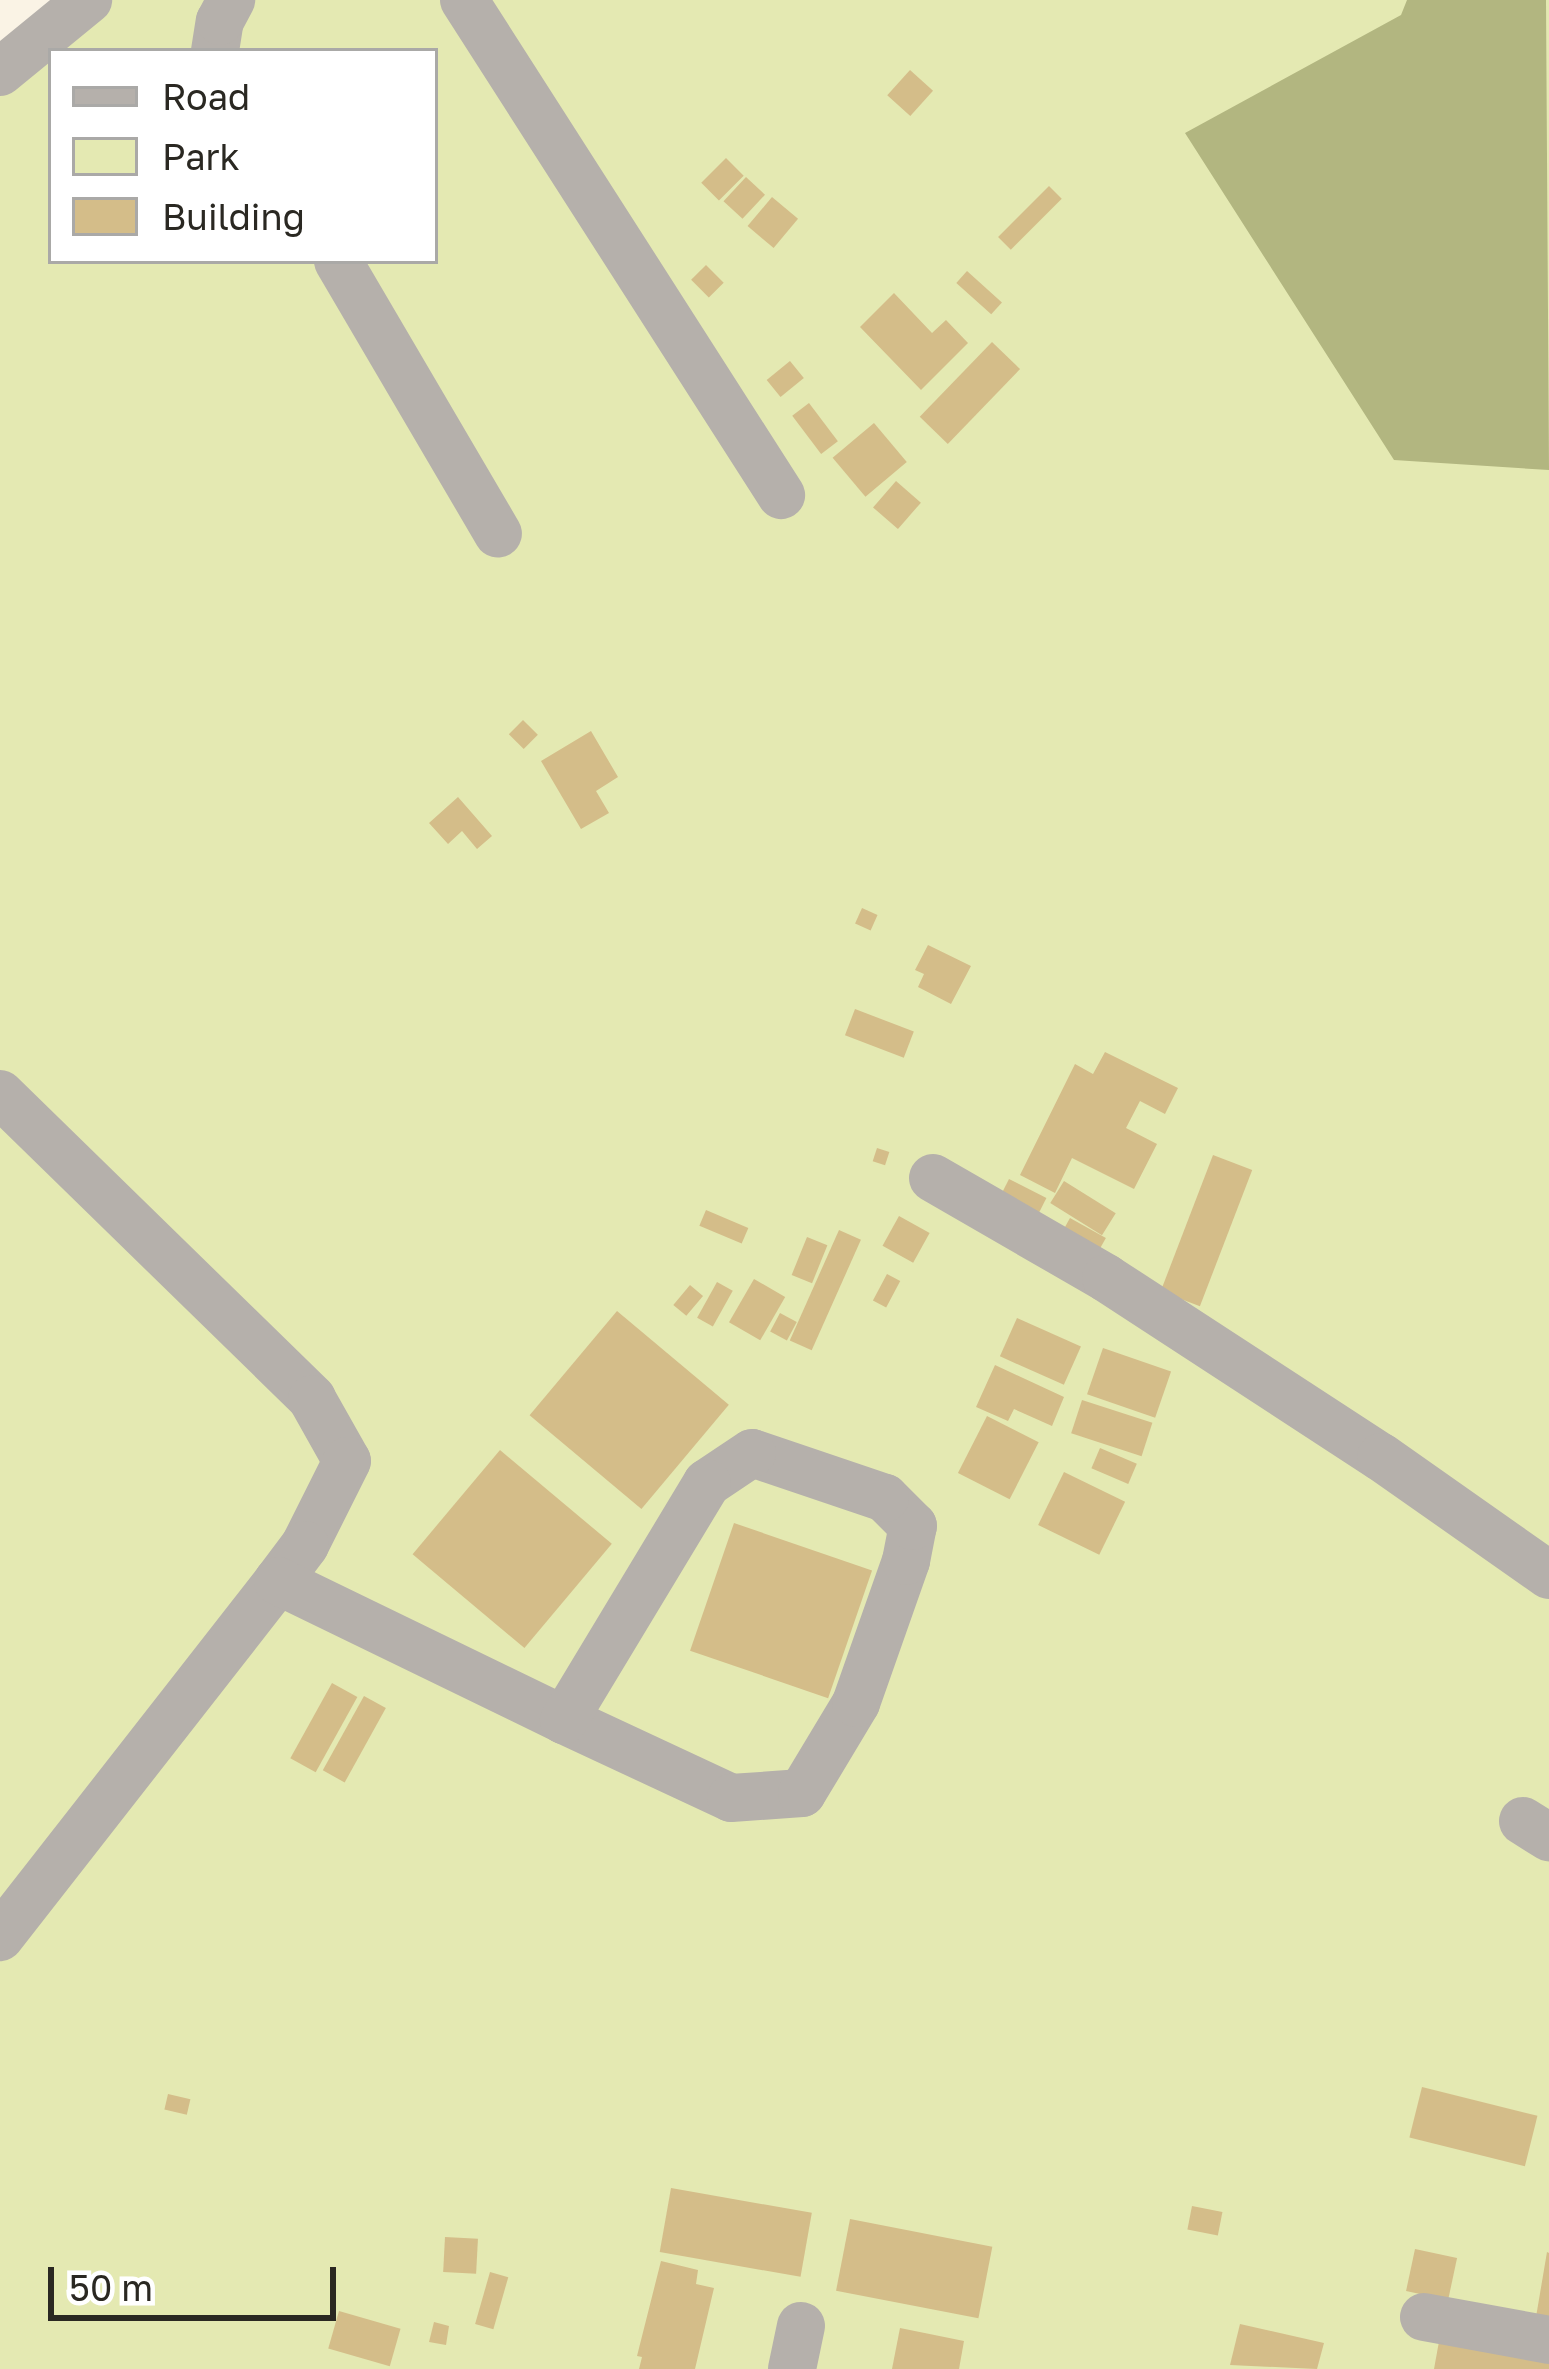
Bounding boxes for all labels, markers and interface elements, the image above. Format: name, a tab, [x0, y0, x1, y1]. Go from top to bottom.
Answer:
legend	[48, 48, 438, 264]
text: Road	[162, 75, 250, 118]
text: Park	[162, 135, 240, 178]
text: Building	[162, 195, 305, 238]
scale bar	[54, 2243, 342, 2317]
text: 50 m	[69, 2266, 153, 2309]

